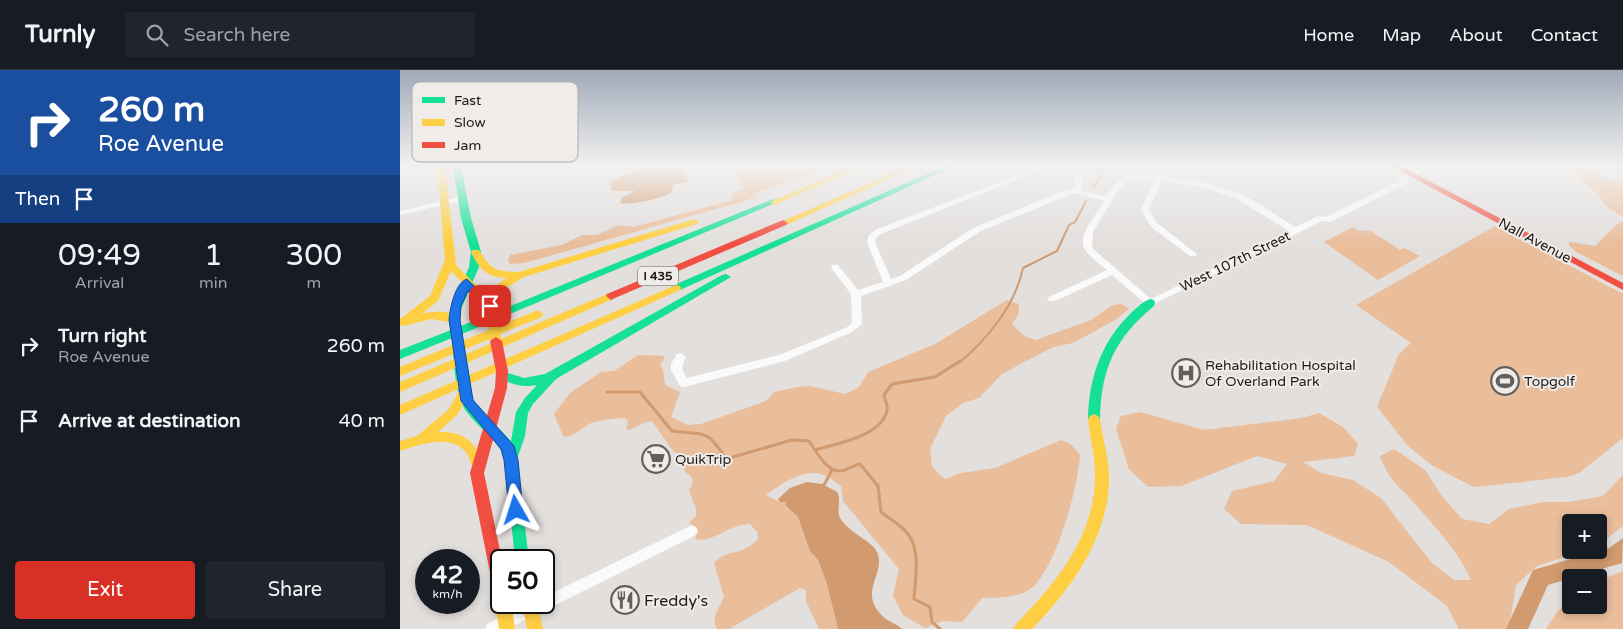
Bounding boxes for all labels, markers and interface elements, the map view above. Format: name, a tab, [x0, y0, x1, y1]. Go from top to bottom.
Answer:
search box	[125, 12, 475, 57]
text: Turnly	[25, 20, 95, 49]
icon: search	[143, 21, 171, 49]
text: Search here	[183, 24, 290, 46]
text: Home	[1303, 24, 1354, 46]
text: Map	[1382, 24, 1421, 46]
text: About	[1449, 24, 1503, 46]
text: Contact	[1531, 24, 1598, 46]
legend	[412, 82, 578, 162]
text: 260 m	[98, 89, 205, 131]
icon: right	[15, 90, 80, 155]
text: Fast	[454, 92, 482, 109]
text: Slow	[454, 114, 486, 131]
text: Roe Avenue	[98, 131, 224, 157]
text: Jam	[454, 137, 481, 154]
icon: arrive	[70, 185, 98, 213]
text: Then	[15, 188, 60, 210]
street label: Nall Avenue	[1496, 214, 1574, 267]
street label: West 107th Street	[1177, 227, 1294, 296]
text: 09:49	[58, 237, 141, 274]
text: 1	[204, 237, 223, 274]
text: 300	[286, 237, 342, 274]
road number: I 435	[638, 267, 678, 286]
text: Arrival	[75, 273, 124, 293]
text: min	[199, 273, 228, 293]
text: m	[306, 273, 321, 293]
pin	[469, 285, 511, 327]
icon: arrive	[476, 292, 504, 320]
text: Turn right	[58, 325, 146, 347]
icon: right	[15, 332, 43, 360]
text: 260 m	[327, 335, 385, 357]
text: Roe Avenue	[58, 347, 150, 367]
place label: Rehabilitation Hospital Of Overland Park	[1205, 357, 1356, 390]
hospital icon: Rehabilitation Hospital Of Overland Park	[1171, 358, 1201, 388]
sports icon: Topgolf	[1490, 366, 1520, 396]
place label: Topgolf	[1524, 373, 1576, 390]
icon: arrive	[15, 407, 43, 435]
text: Arrive at destination	[58, 410, 241, 432]
text: 40 m	[339, 410, 385, 432]
supermarket icon: QuikTrip	[641, 444, 671, 474]
place label: QuikTrip	[675, 451, 731, 468]
position arrow	[489, 483, 541, 535]
map controls	[1562, 514, 1607, 614]
button: +	[1562, 514, 1607, 559]
speed limit sign: 50	[490, 549, 555, 614]
text: 42	[432, 560, 463, 590]
button: Exit	[15, 561, 195, 619]
button: Share	[205, 561, 385, 619]
button: −	[1562, 569, 1607, 614]
restaurant icon: Freddy's	[610, 585, 640, 615]
text: km/h	[432, 587, 463, 601]
place label: Freddy's	[644, 591, 708, 611]

